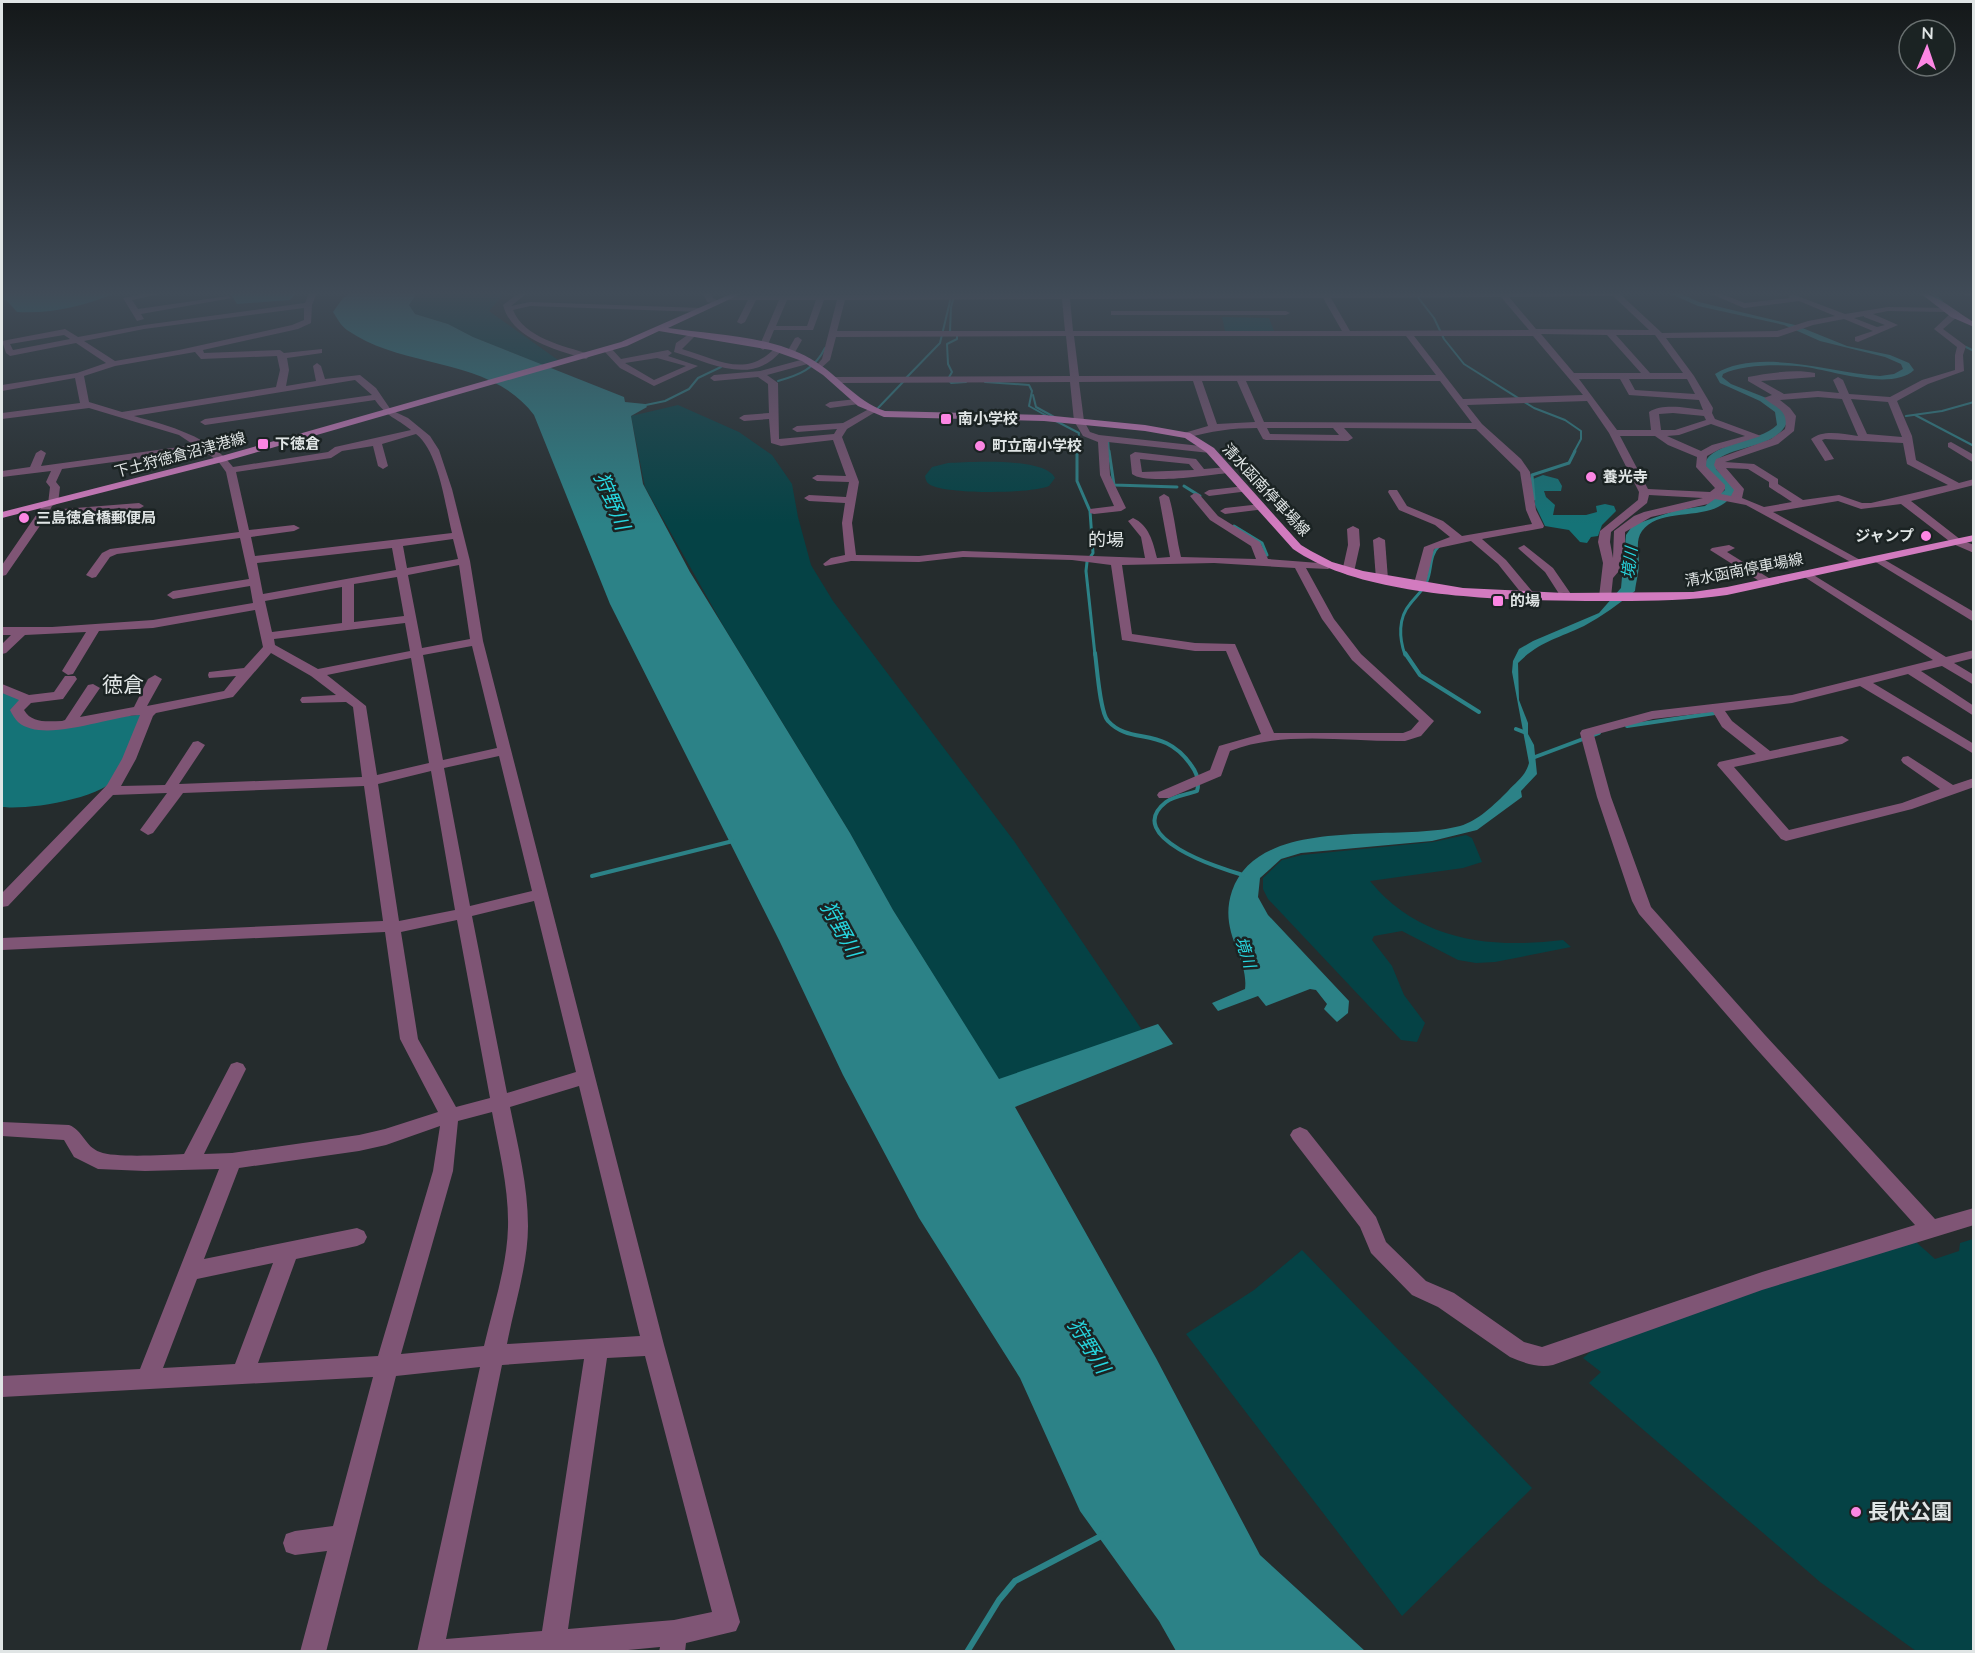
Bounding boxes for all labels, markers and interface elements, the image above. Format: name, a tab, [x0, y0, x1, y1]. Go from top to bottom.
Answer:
north arrow	[1897, 18, 1957, 78]
text: N	[1921, 23, 1934, 42]
place label: 南小学校	[958, 409, 1018, 427]
marker: 南小学校	[939, 412, 953, 426]
street label: 下土狩徳倉沼津港線	[112, 428, 247, 480]
place label: 下徳倉	[275, 434, 320, 452]
place label: 町立南小学校	[992, 436, 1082, 454]
marker: 下徳倉	[256, 437, 270, 451]
marker: 町立南小学校	[973, 439, 987, 453]
street label: 清水函南停車場線	[1219, 439, 1314, 539]
place label: 養光寺	[1603, 467, 1648, 485]
water label: 狩野川	[590, 468, 636, 535]
marker: 養光寺	[1584, 470, 1598, 484]
place label: 三島徳倉橋郵便局	[36, 508, 156, 526]
marker: 三島徳倉橋郵便局	[17, 511, 31, 525]
place label: ジャンプ	[1855, 526, 1914, 544]
district label: 的場	[1088, 528, 1124, 550]
marker: ジャンプ	[1919, 529, 1933, 543]
water label: 境川	[1617, 544, 1640, 580]
street label: 清水函南停車場線	[1683, 549, 1804, 589]
place label: 的場	[1510, 591, 1540, 609]
marker: 的場	[1491, 594, 1505, 608]
district label: 徳倉	[102, 671, 144, 696]
water label: 狩野川	[817, 896, 868, 962]
water label: 境川	[1232, 934, 1261, 972]
water label: 狩野川	[1064, 1314, 1117, 1379]
place label: 長伏公園	[1868, 1498, 1952, 1523]
marker: 長伏公園	[1849, 1505, 1863, 1519]

